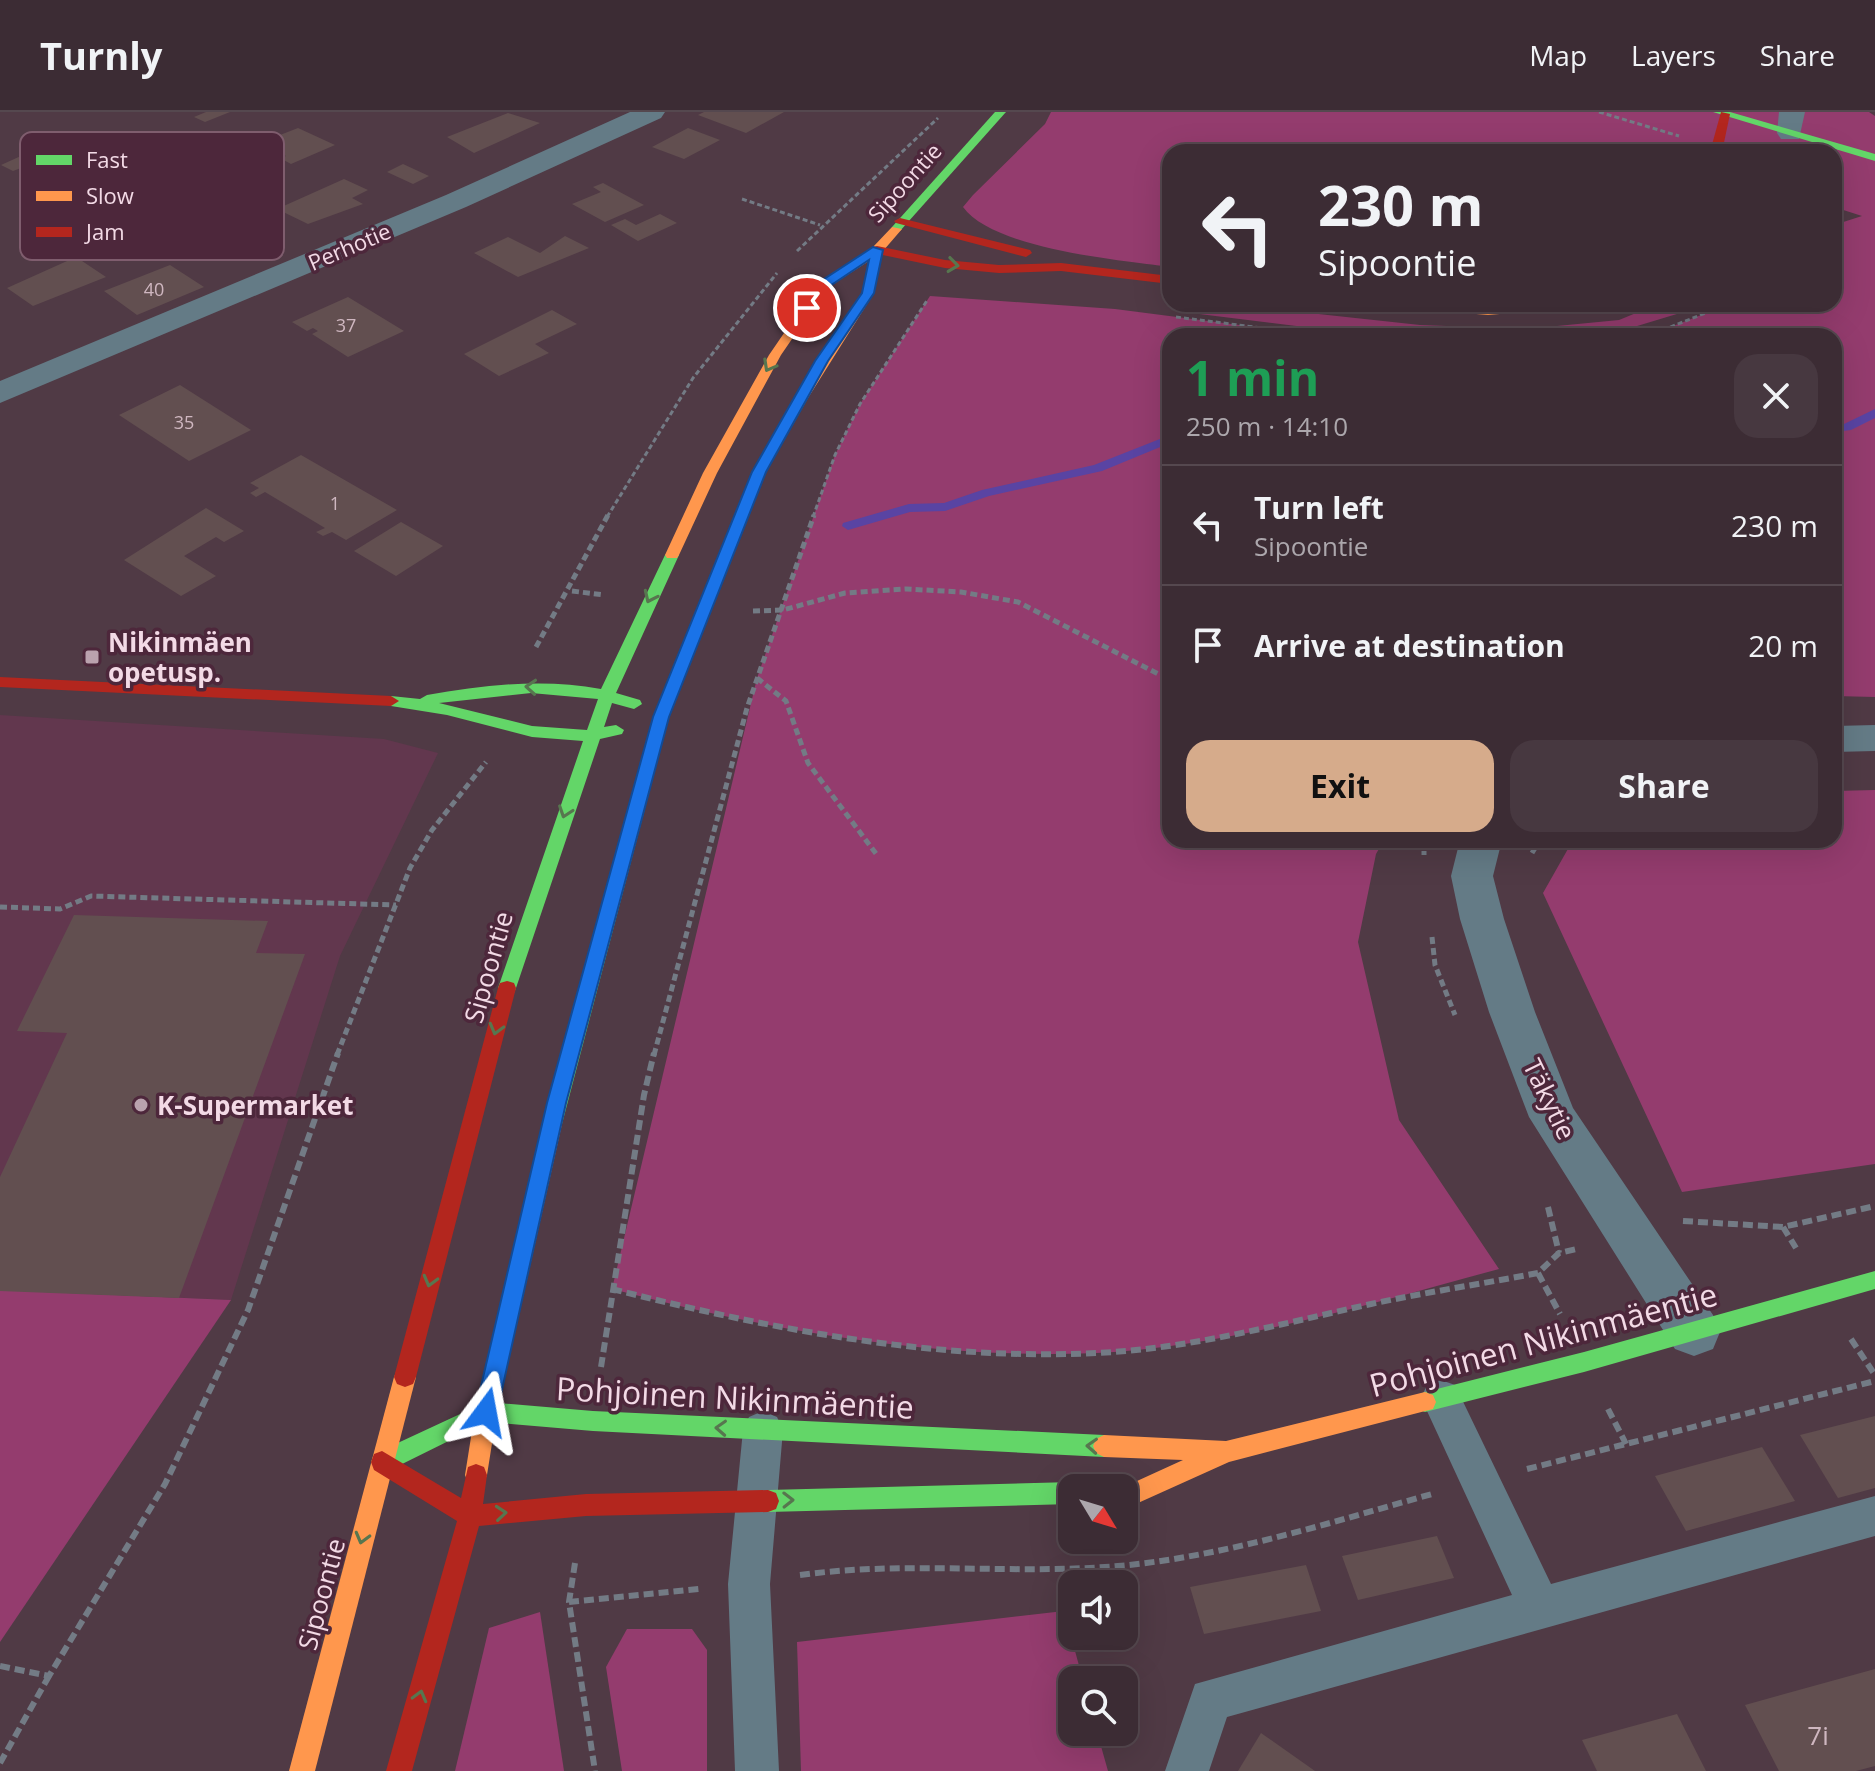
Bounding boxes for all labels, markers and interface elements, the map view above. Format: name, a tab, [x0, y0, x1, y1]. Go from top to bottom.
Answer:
text: Turnly	[40, 29, 162, 81]
text: Map	[1529, 36, 1587, 74]
text: Layers	[1631, 36, 1716, 74]
text: Share	[1760, 36, 1835, 74]
legend	[20, 132, 284, 260]
street label: Sipoontie	[860, 136, 948, 228]
text: Fast	[86, 144, 128, 174]
text: 230 m	[1318, 166, 1484, 242]
icon: left	[1186, 176, 1290, 280]
text: Slow	[86, 180, 134, 210]
street label: Perhotie	[303, 215, 395, 277]
text: Jam	[84, 216, 125, 246]
text: Sipoontie	[1318, 238, 1476, 287]
one-way arrow	[946, 256, 960, 273]
pin	[773, 274, 841, 342]
house number: 40	[144, 277, 164, 301]
icon: arrive	[785, 286, 829, 330]
house number: 37	[336, 313, 356, 337]
text: 1 min	[1186, 345, 1319, 410]
button: close	[1734, 354, 1818, 438]
one-way arrow	[763, 357, 778, 372]
text: 250 m · 14:10	[1186, 408, 1348, 444]
house number: 35	[174, 410, 194, 434]
text: Turn left	[1254, 487, 1384, 528]
house number: 1	[330, 491, 340, 515]
icon: left	[1186, 503, 1230, 547]
text: 230 m	[1731, 505, 1818, 546]
text: Sipoontie	[1254, 528, 1368, 564]
one-way arrow	[644, 589, 660, 603]
icon: arrive	[1186, 623, 1230, 667]
place label: Nikinmäen opetusp.	[108, 624, 252, 690]
text: Arrive at destination	[1254, 625, 1565, 666]
text: 20 m	[1748, 625, 1818, 666]
marker: Nikinmäen opetusp.	[83, 648, 101, 666]
one-way arrow	[524, 679, 537, 696]
button: Exit	[1186, 740, 1494, 832]
button: Share	[1510, 740, 1818, 832]
one-way arrow	[558, 804, 575, 818]
street label: Sipoontie	[455, 907, 521, 1027]
one-way arrow	[489, 1022, 506, 1036]
street label: Täkytie	[1515, 1053, 1585, 1145]
place label: K-Supermarket	[157, 1087, 353, 1123]
marker: K-Supermarket	[132, 1096, 150, 1114]
street label: Pohjoinen Nikinmäentie	[1364, 1272, 1722, 1406]
one-way arrow	[422, 1273, 439, 1287]
street label: Pohjoinen Nikinmäentie	[555, 1366, 915, 1428]
position arrow	[444, 1370, 528, 1454]
one-way arrow	[714, 1419, 727, 1436]
one-way arrow	[1085, 1438, 1098, 1455]
north arrow	[1058, 1474, 1138, 1554]
map controls	[1058, 1474, 1138, 1746]
one-way arrow	[782, 1491, 795, 1508]
one-way arrow	[495, 1504, 508, 1521]
one-way arrow	[355, 1531, 372, 1544]
street label: Sipoontie	[289, 1534, 353, 1654]
button: sound	[1058, 1570, 1138, 1650]
button: search	[1058, 1666, 1138, 1746]
one-way arrow	[411, 1689, 427, 1703]
house number: 7i	[1807, 1717, 1829, 1753]

